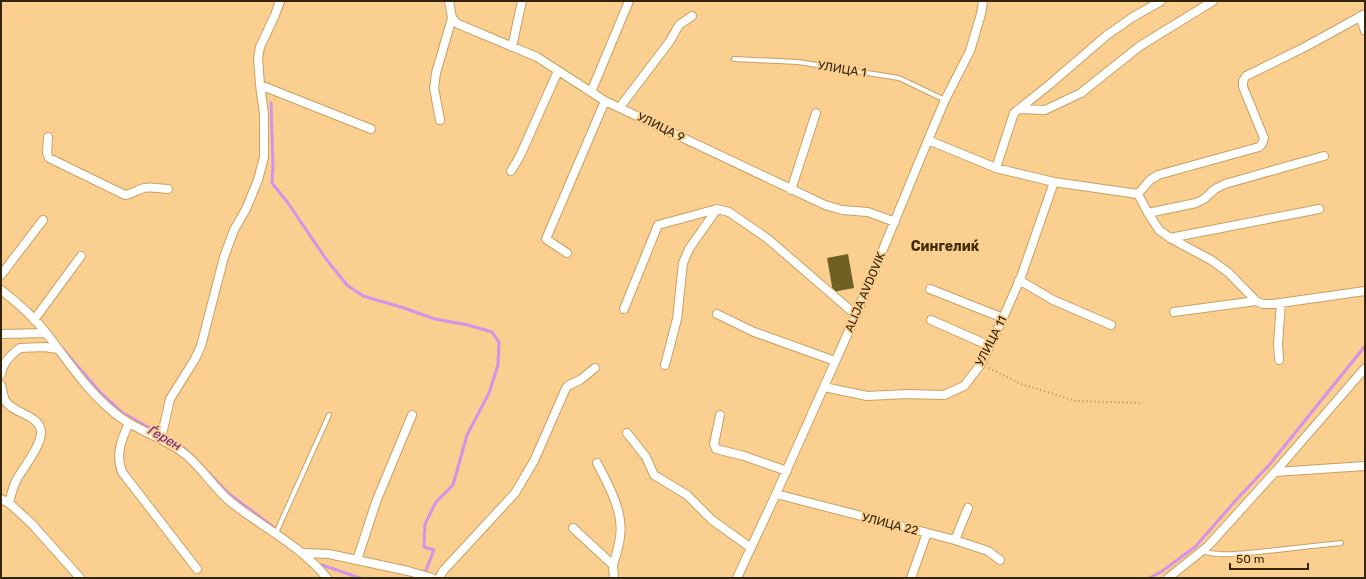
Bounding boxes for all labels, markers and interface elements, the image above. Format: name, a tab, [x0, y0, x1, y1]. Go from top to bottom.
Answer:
street label: УЛИЦА 1	[817, 58, 867, 80]
street label: УЛИЦА 9	[635, 110, 687, 144]
district label: Сингелиќ	[911, 238, 980, 255]
street label: ALIJA AVDOVIK	[842, 249, 888, 334]
street label: УЛИЦА 11	[972, 314, 1010, 368]
water label: Ѓерен	[146, 423, 184, 453]
street label: УЛИЦА 22	[860, 510, 920, 538]
scale bar	[1230, 545, 1308, 571]
text: 50 m	[1236, 552, 1264, 566]

